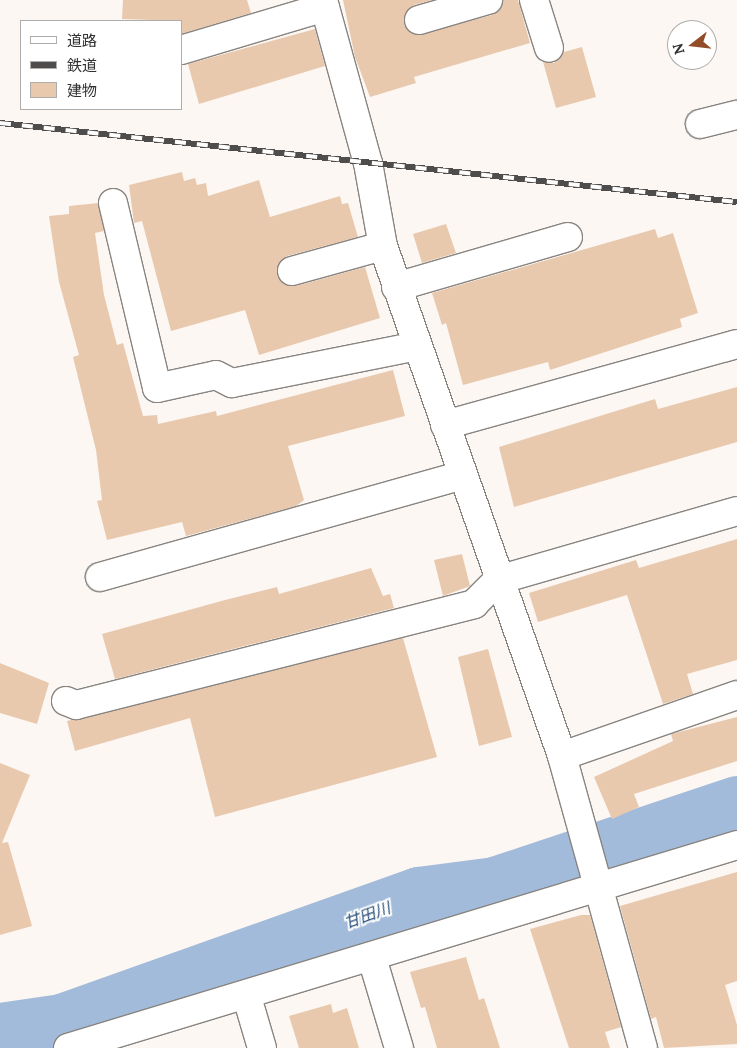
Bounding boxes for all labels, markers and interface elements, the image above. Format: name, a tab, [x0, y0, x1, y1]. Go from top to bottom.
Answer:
legend	[20, 20, 182, 110]
north arrow	[667, 20, 717, 70]
text: 道路	[67, 31, 97, 50]
text: N	[668, 41, 689, 57]
text: 鉄道	[67, 56, 97, 75]
text: 建物	[67, 81, 97, 100]
water label: 甘田川	[341, 898, 393, 932]

